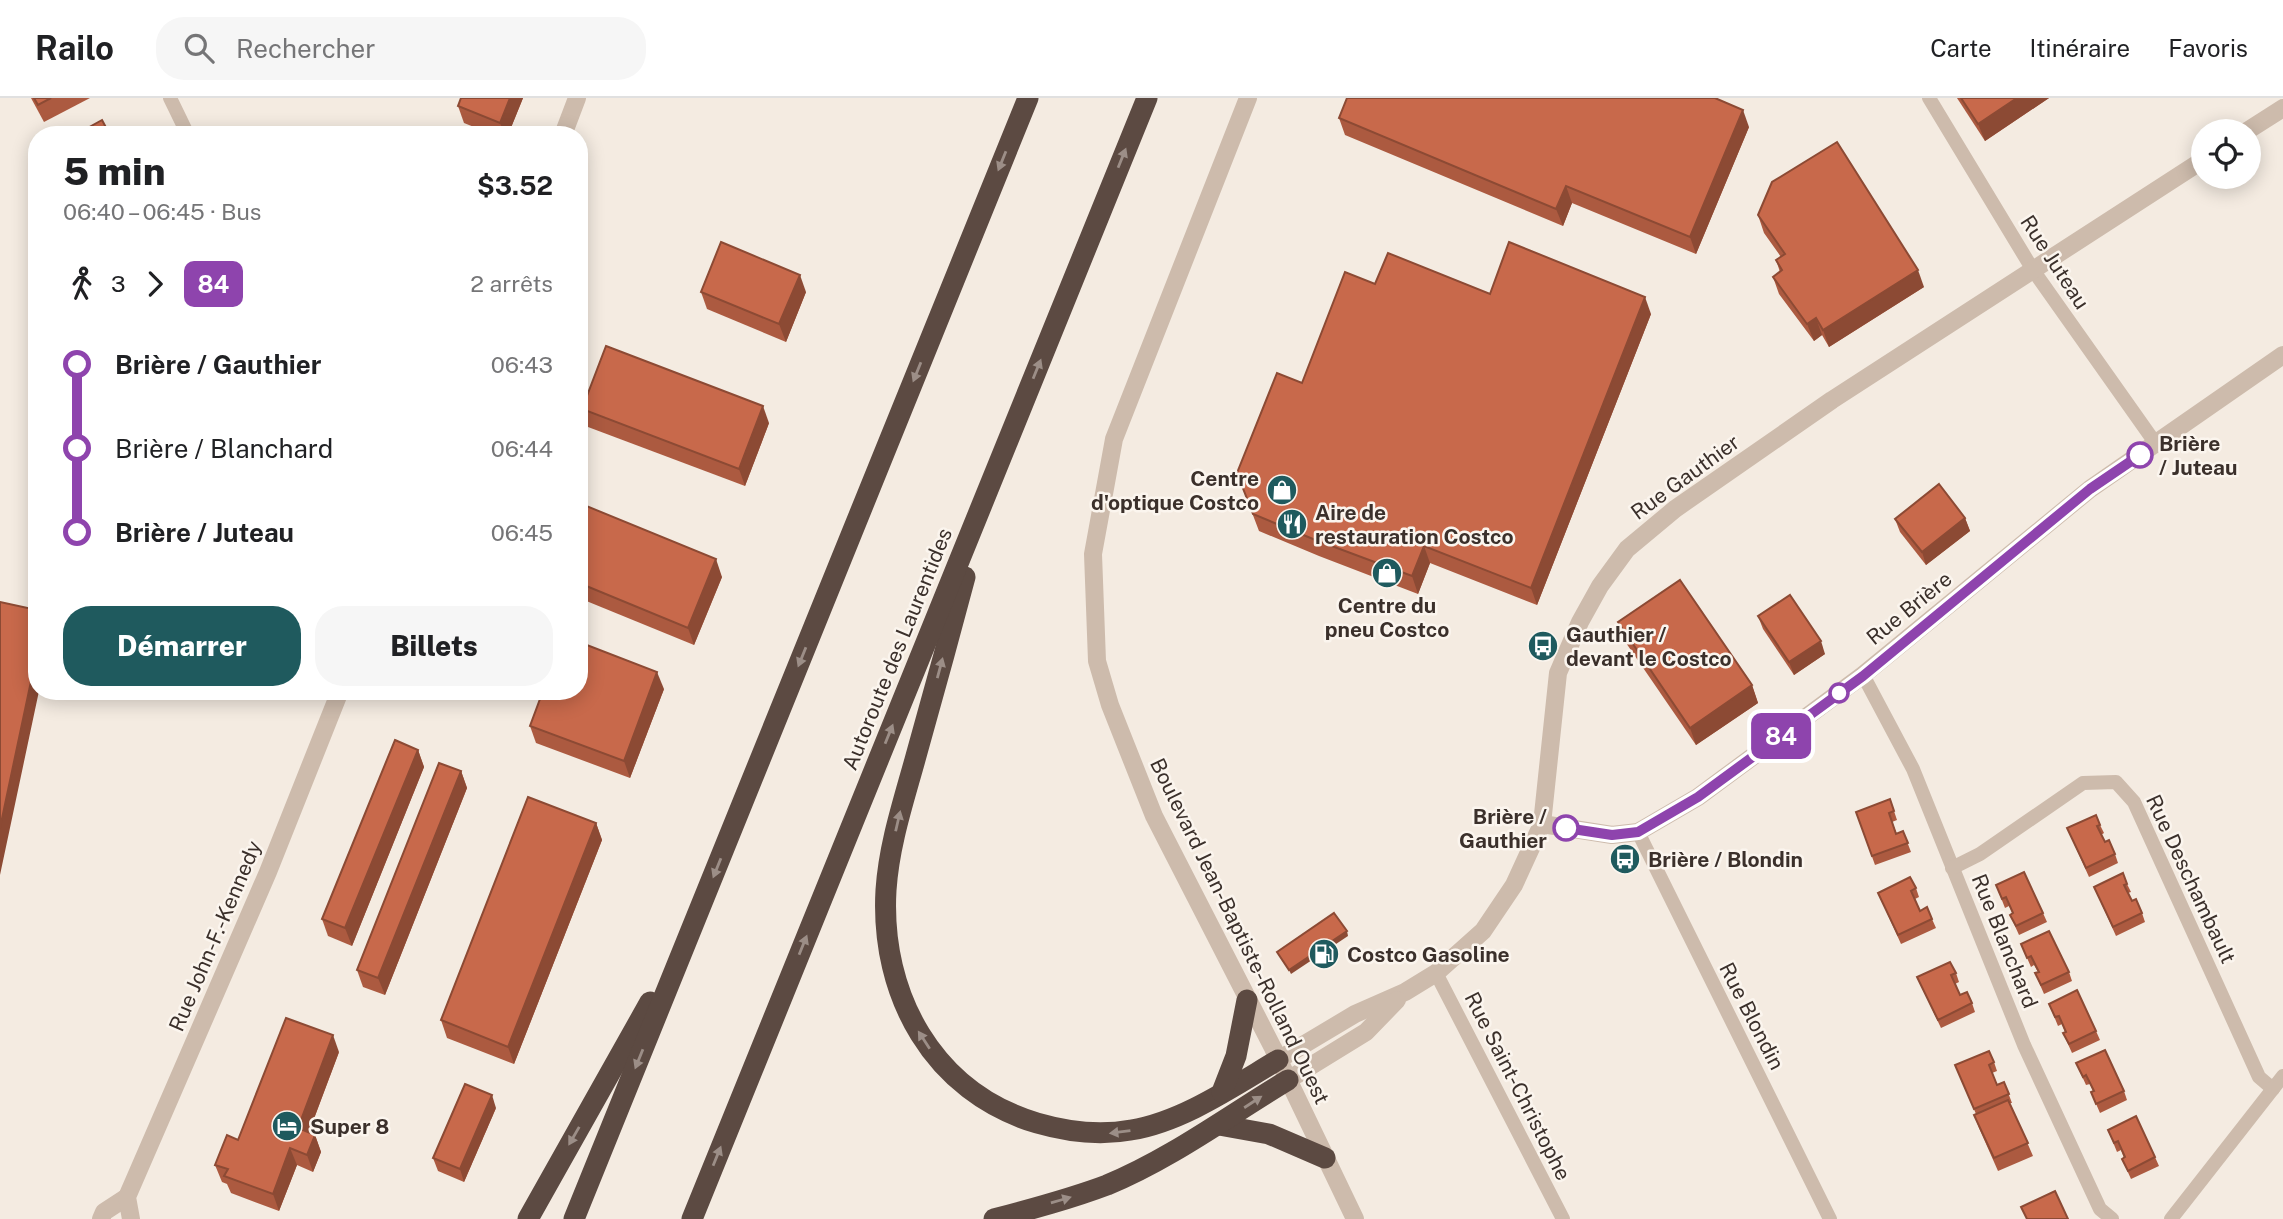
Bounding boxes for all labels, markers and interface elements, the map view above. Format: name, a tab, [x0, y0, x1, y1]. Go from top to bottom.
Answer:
search box	[156, 17, 646, 80]
text: Railo	[35, 29, 114, 67]
icon: search	[180, 29, 218, 67]
text: Rechercher	[236, 33, 375, 64]
text: Carte	[1930, 34, 1992, 62]
text: Itinéraire	[2030, 34, 2130, 62]
text: Favoris	[2168, 34, 2248, 62]
map controls	[2191, 119, 2261, 189]
button: locate	[2191, 119, 2261, 189]
one-way arrow	[1117, 148, 1128, 169]
text: 5 min	[63, 149, 165, 194]
one-way arrow	[997, 151, 1008, 172]
text: $3.52	[477, 170, 553, 201]
text: 06:40 – 06:45 · Bus	[63, 198, 261, 225]
street label: Rue Juteau	[2015, 210, 2095, 314]
icon: walk	[63, 265, 101, 303]
icon: forward	[136, 265, 174, 303]
text: 3	[111, 270, 126, 297]
text: 84	[198, 270, 229, 298]
text: 2 arrêts	[470, 270, 553, 297]
text: Brière / Gauthier	[115, 349, 321, 380]
text: 06:43	[491, 351, 553, 378]
one-way arrow	[1032, 358, 1043, 379]
one-way arrow	[912, 362, 923, 383]
street label: Rue Gauthier	[1626, 429, 1744, 525]
place label: Brière / Juteau	[2159, 431, 2238, 480]
text: Brière / Blanchard	[115, 433, 333, 464]
text: 06:44	[491, 435, 553, 462]
marker: Brière / Juteau	[2127, 442, 2153, 468]
place label: Centre d'optique Costco	[1091, 466, 1259, 515]
shop icon: Centre d'optique Costco	[1265, 473, 1299, 507]
place label: Aire de restauration Costco	[1315, 500, 1514, 549]
restaurant icon: Aire de restauration Costco	[1275, 507, 1309, 541]
text: Brière / Juteau	[115, 517, 294, 548]
text: 06:45	[491, 519, 553, 546]
street label: Autoroute des Laurentides	[837, 524, 957, 774]
shop icon: Centre du pneu Costco	[1370, 556, 1404, 590]
street label: Rue Brière	[1861, 566, 1957, 650]
place label: Centre du pneu Costco	[1325, 593, 1449, 642]
button: Démarrer	[63, 606, 301, 686]
button: Billets	[315, 606, 553, 686]
place label: Gauthier / devant le Costco	[1566, 622, 1732, 671]
bus stop icon: Gauthier / devant le Costco	[1526, 629, 1560, 663]
one-way arrow	[797, 646, 808, 667]
one-way arrow	[935, 657, 946, 679]
unlabelled marker	[1829, 683, 1849, 703]
line badge: 84	[1750, 713, 1812, 759]
text: 84	[1765, 722, 1797, 750]
one-way arrow	[883, 724, 894, 745]
street label: Boulevard Jean-Baptiste-Rolland Ouest	[1145, 754, 1335, 1108]
street label: Rue Deschambault	[2141, 791, 2241, 967]
place label: Brière / Gauthier	[1459, 804, 1547, 853]
one-way arrow	[893, 810, 904, 832]
marker: Brière / Gauthier	[1553, 815, 1579, 841]
street label: Rue John-F.-Kennedy	[164, 837, 266, 1035]
bus stop icon: Brière / Blondin	[1608, 842, 1642, 876]
place label: Brière / Blondin	[1648, 847, 1803, 872]
one-way arrow	[711, 857, 722, 878]
street label: Rue Blanchard	[1967, 870, 2043, 1012]
one-way arrow	[797, 935, 809, 955]
fuel station icon: Costco Gasoline	[1307, 937, 1341, 971]
place label: Costco Gasoline	[1347, 942, 1510, 967]
street label: Rue Blondin	[1714, 958, 1790, 1074]
street label: Rue Saint-Christophe	[1460, 988, 1576, 1184]
one-way arrow	[917, 1030, 930, 1050]
one-way arrow	[634, 1048, 645, 1069]
one-way arrow	[1243, 1095, 1263, 1108]
hotel icon: Super 8	[270, 1109, 304, 1143]
place label: Super 8	[310, 1114, 389, 1139]
one-way arrow	[568, 1126, 580, 1146]
one-way arrow	[1109, 1126, 1131, 1137]
one-way arrow	[712, 1145, 723, 1166]
one-way arrow	[1050, 1195, 1071, 1205]

